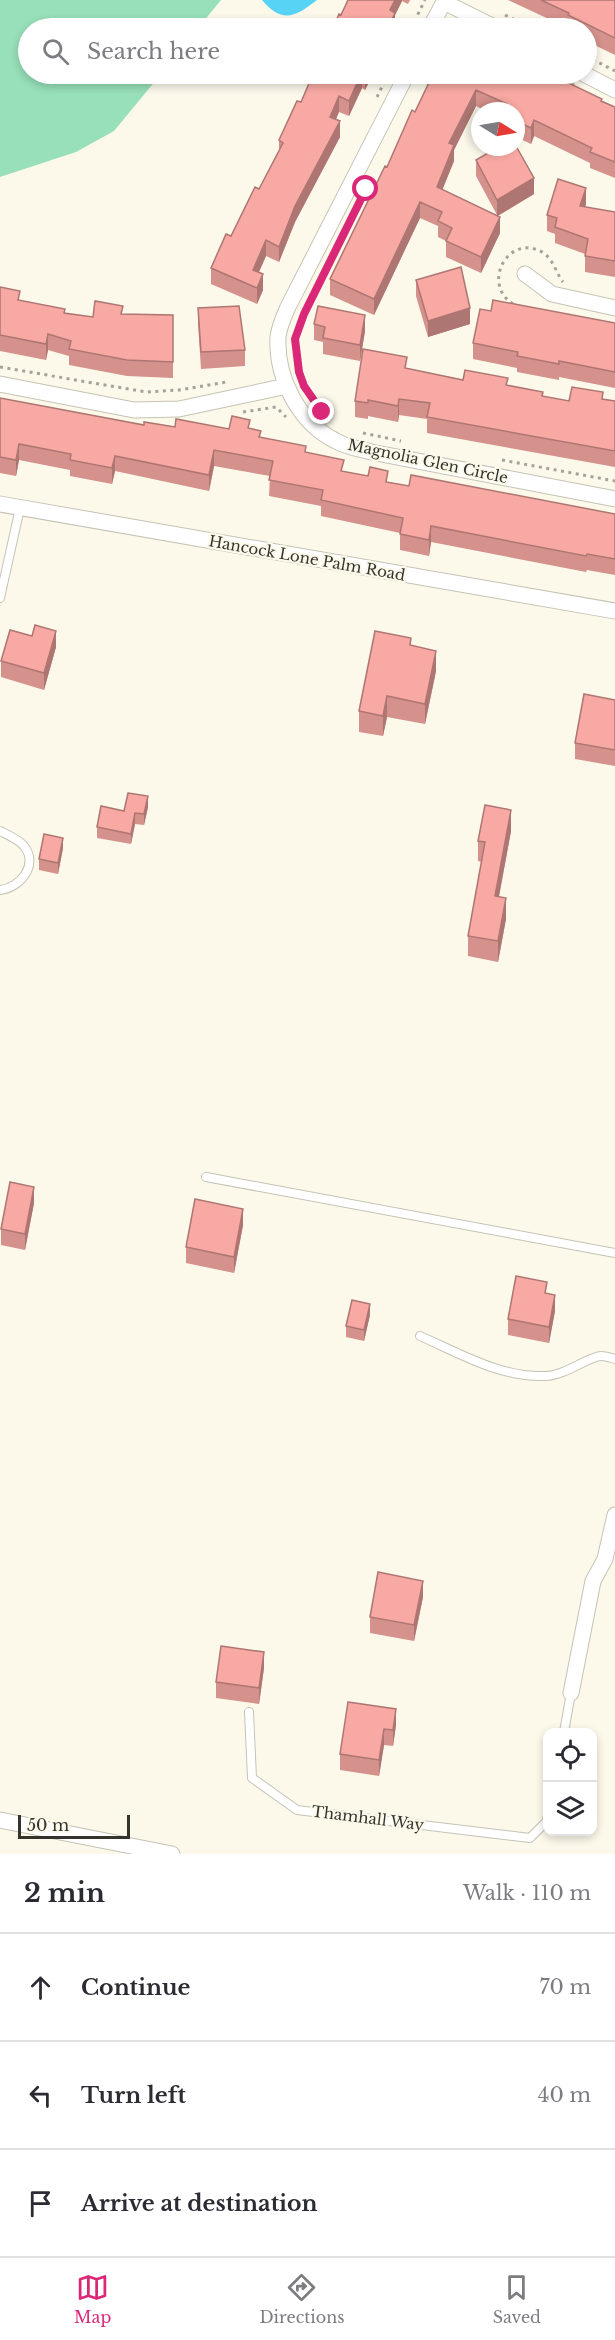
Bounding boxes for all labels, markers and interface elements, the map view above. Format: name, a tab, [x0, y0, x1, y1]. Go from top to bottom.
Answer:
search box	[18, 18, 597, 84]
icon: search	[39, 35, 72, 68]
text: Search here	[87, 38, 220, 65]
north arrow	[471, 102, 525, 156]
route start	[352, 175, 378, 201]
route end	[308, 398, 334, 424]
street label: Magnolia Glen Circle	[346, 435, 510, 487]
street label: Hancock Lone Palm Road	[207, 531, 407, 585]
map controls	[543, 1728, 597, 1836]
button: locate	[543, 1728, 597, 1782]
button: layers	[543, 1782, 597, 1836]
street label: Thamhall Way	[311, 1802, 426, 1834]
scale bar	[18, 1812, 130, 1840]
text: 50 m	[27, 1815, 69, 1835]
text: 2 min	[24, 1877, 105, 1909]
text: Walk · 110 m	[463, 1881, 591, 1905]
icon: ahead	[24, 1971, 57, 2004]
text: Continue	[81, 1974, 190, 2001]
text: 70 m	[539, 1975, 591, 1999]
icon: left	[24, 2079, 57, 2112]
text: Turn left	[81, 2082, 186, 2109]
text: 40 m	[538, 2083, 591, 2107]
icon: arrive	[24, 2187, 57, 2220]
text: Arrive at destination	[81, 2190, 318, 2217]
tab: Map	[74, 2271, 111, 2327]
tab: Directions	[259, 2271, 344, 2327]
tab: Saved	[493, 2271, 541, 2327]

